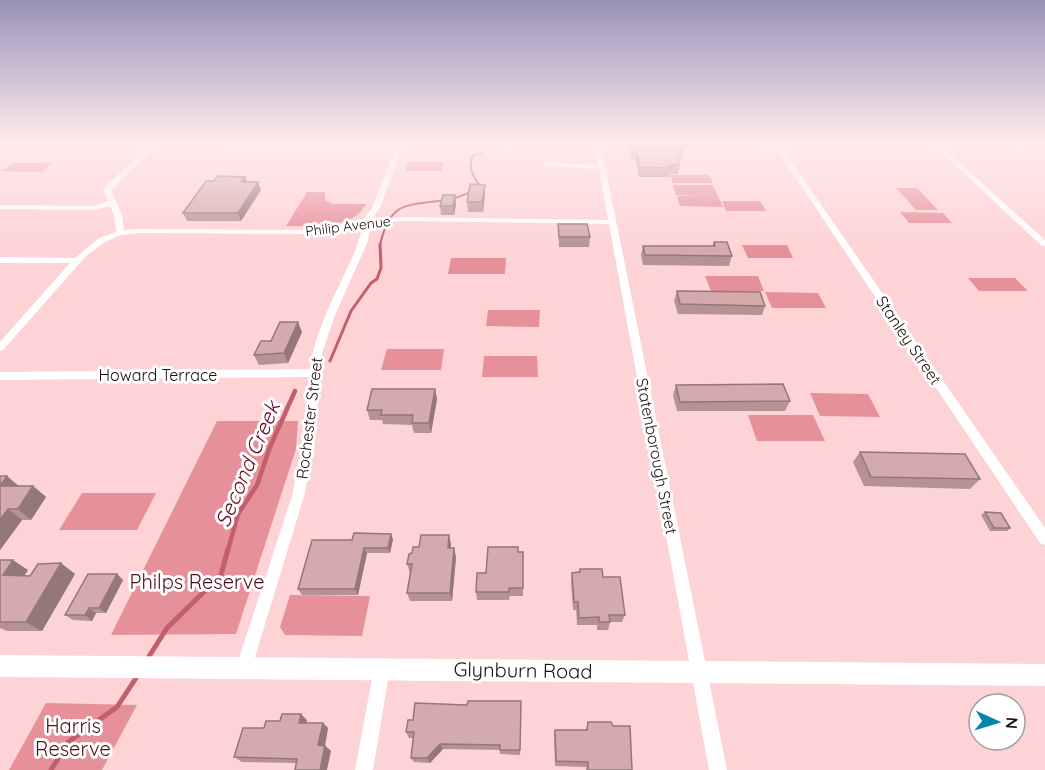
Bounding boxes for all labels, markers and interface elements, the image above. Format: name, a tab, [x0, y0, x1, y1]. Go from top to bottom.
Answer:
street label: Philip Avenue	[304, 212, 392, 240]
street label: Stanley Street	[872, 292, 946, 388]
street label: Rochester Street	[292, 356, 326, 480]
street label: Howard Terrace	[99, 365, 217, 385]
street label: Statenborough Street	[632, 376, 682, 536]
water label: Second Creek	[209, 396, 286, 531]
park label: Philps Reserve	[130, 569, 264, 594]
street label: Glynburn Road	[453, 656, 593, 684]
north arrow	[967, 692, 1027, 752]
park label: Harris Reserve	[35, 713, 111, 761]
text: N	[1002, 716, 1022, 730]

